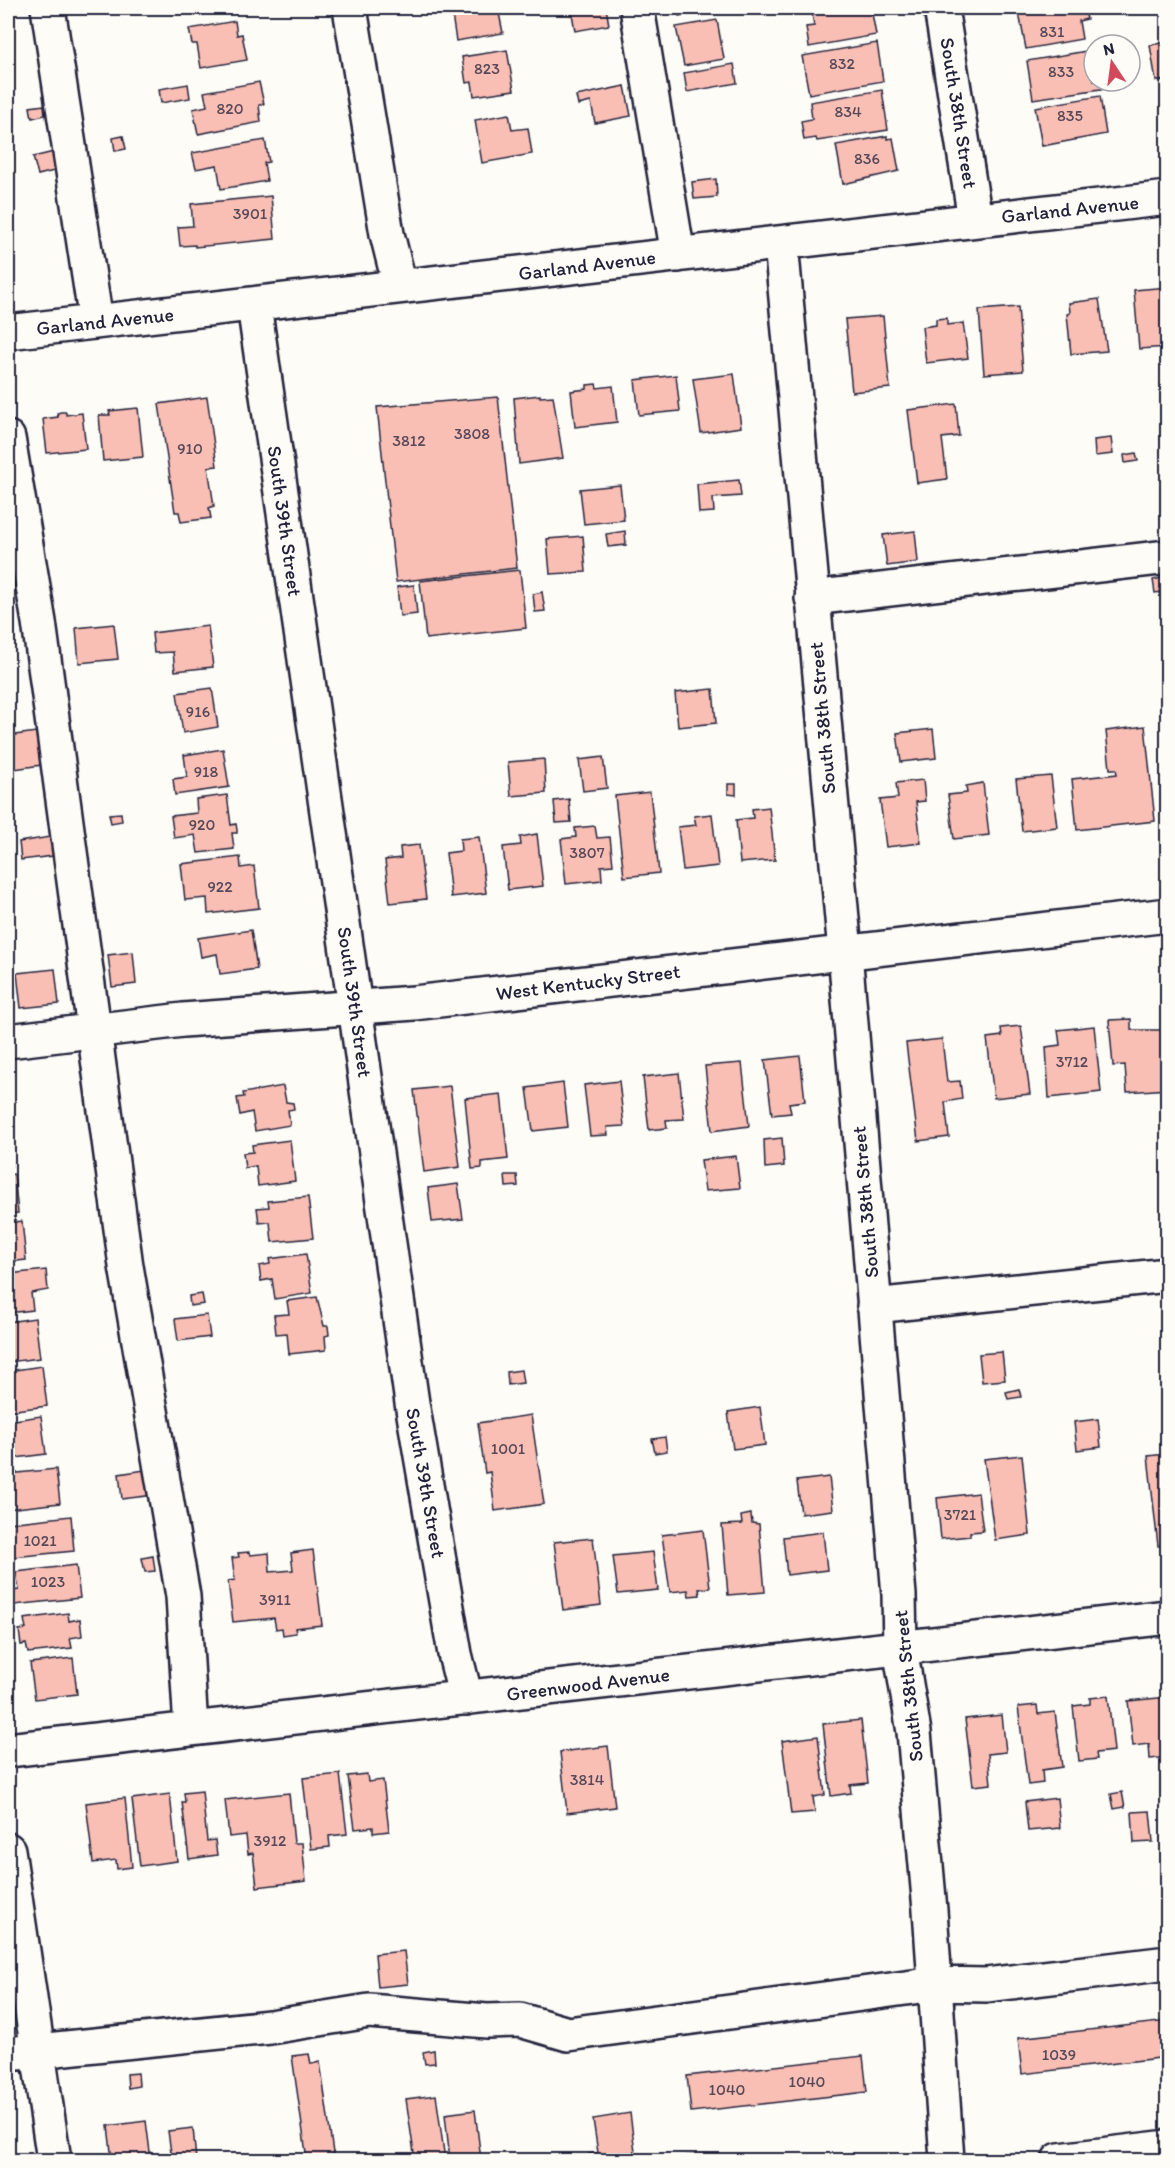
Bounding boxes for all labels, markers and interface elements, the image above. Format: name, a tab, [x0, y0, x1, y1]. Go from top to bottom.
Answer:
house number: 831	[1040, 22, 1065, 41]
north arrow	[1082, 33, 1142, 93]
street label: South 38th Street	[935, 36, 983, 190]
text: N	[1101, 38, 1116, 59]
house number: 832	[829, 54, 856, 73]
house number: 823	[474, 59, 500, 78]
house number: 833	[1048, 62, 1074, 81]
house number: 820	[216, 99, 244, 118]
house number: 834	[834, 102, 862, 121]
house number: 835	[1057, 106, 1083, 125]
house number: 836	[854, 149, 880, 168]
street label: Garland Avenue	[1000, 190, 1140, 228]
house number: 3901	[233, 204, 268, 223]
street label: Garland Avenue	[517, 245, 657, 285]
street label: Garland Avenue	[35, 302, 175, 340]
house number: 3808	[454, 424, 490, 443]
house number: 3812	[392, 431, 426, 450]
house number: 910	[177, 439, 203, 458]
street label: South 39th Street	[263, 444, 307, 598]
street label: South 38th Street	[803, 641, 841, 795]
house number: 916	[186, 702, 210, 721]
house number: 918	[194, 762, 219, 781]
house number: 920	[189, 815, 215, 834]
house number: 3807	[569, 843, 605, 862]
house number: 922	[207, 877, 233, 896]
street label: South 39th Street	[333, 925, 377, 1079]
street label: West Kentucky Street	[495, 959, 681, 1005]
house number: 3712	[1056, 1052, 1089, 1071]
street label: South 38th Street	[846, 1125, 884, 1279]
street label: South 39th Street	[401, 1406, 451, 1560]
house number: 1001	[491, 1439, 526, 1458]
house number: 3721	[944, 1505, 977, 1524]
house number: 1021	[23, 1531, 57, 1550]
house number: 1023	[31, 1572, 65, 1591]
house number: 3911	[259, 1590, 292, 1609]
street label: South 38th Street	[888, 1609, 928, 1763]
street label: Greenwood Avenue	[505, 1662, 671, 1706]
house number: 3814	[570, 1770, 605, 1789]
house number: 3912	[254, 1831, 287, 1850]
house number: 1039	[1042, 2045, 1076, 2064]
house number: 1040	[789, 2072, 825, 2091]
house number: 1040	[709, 2080, 745, 2099]

